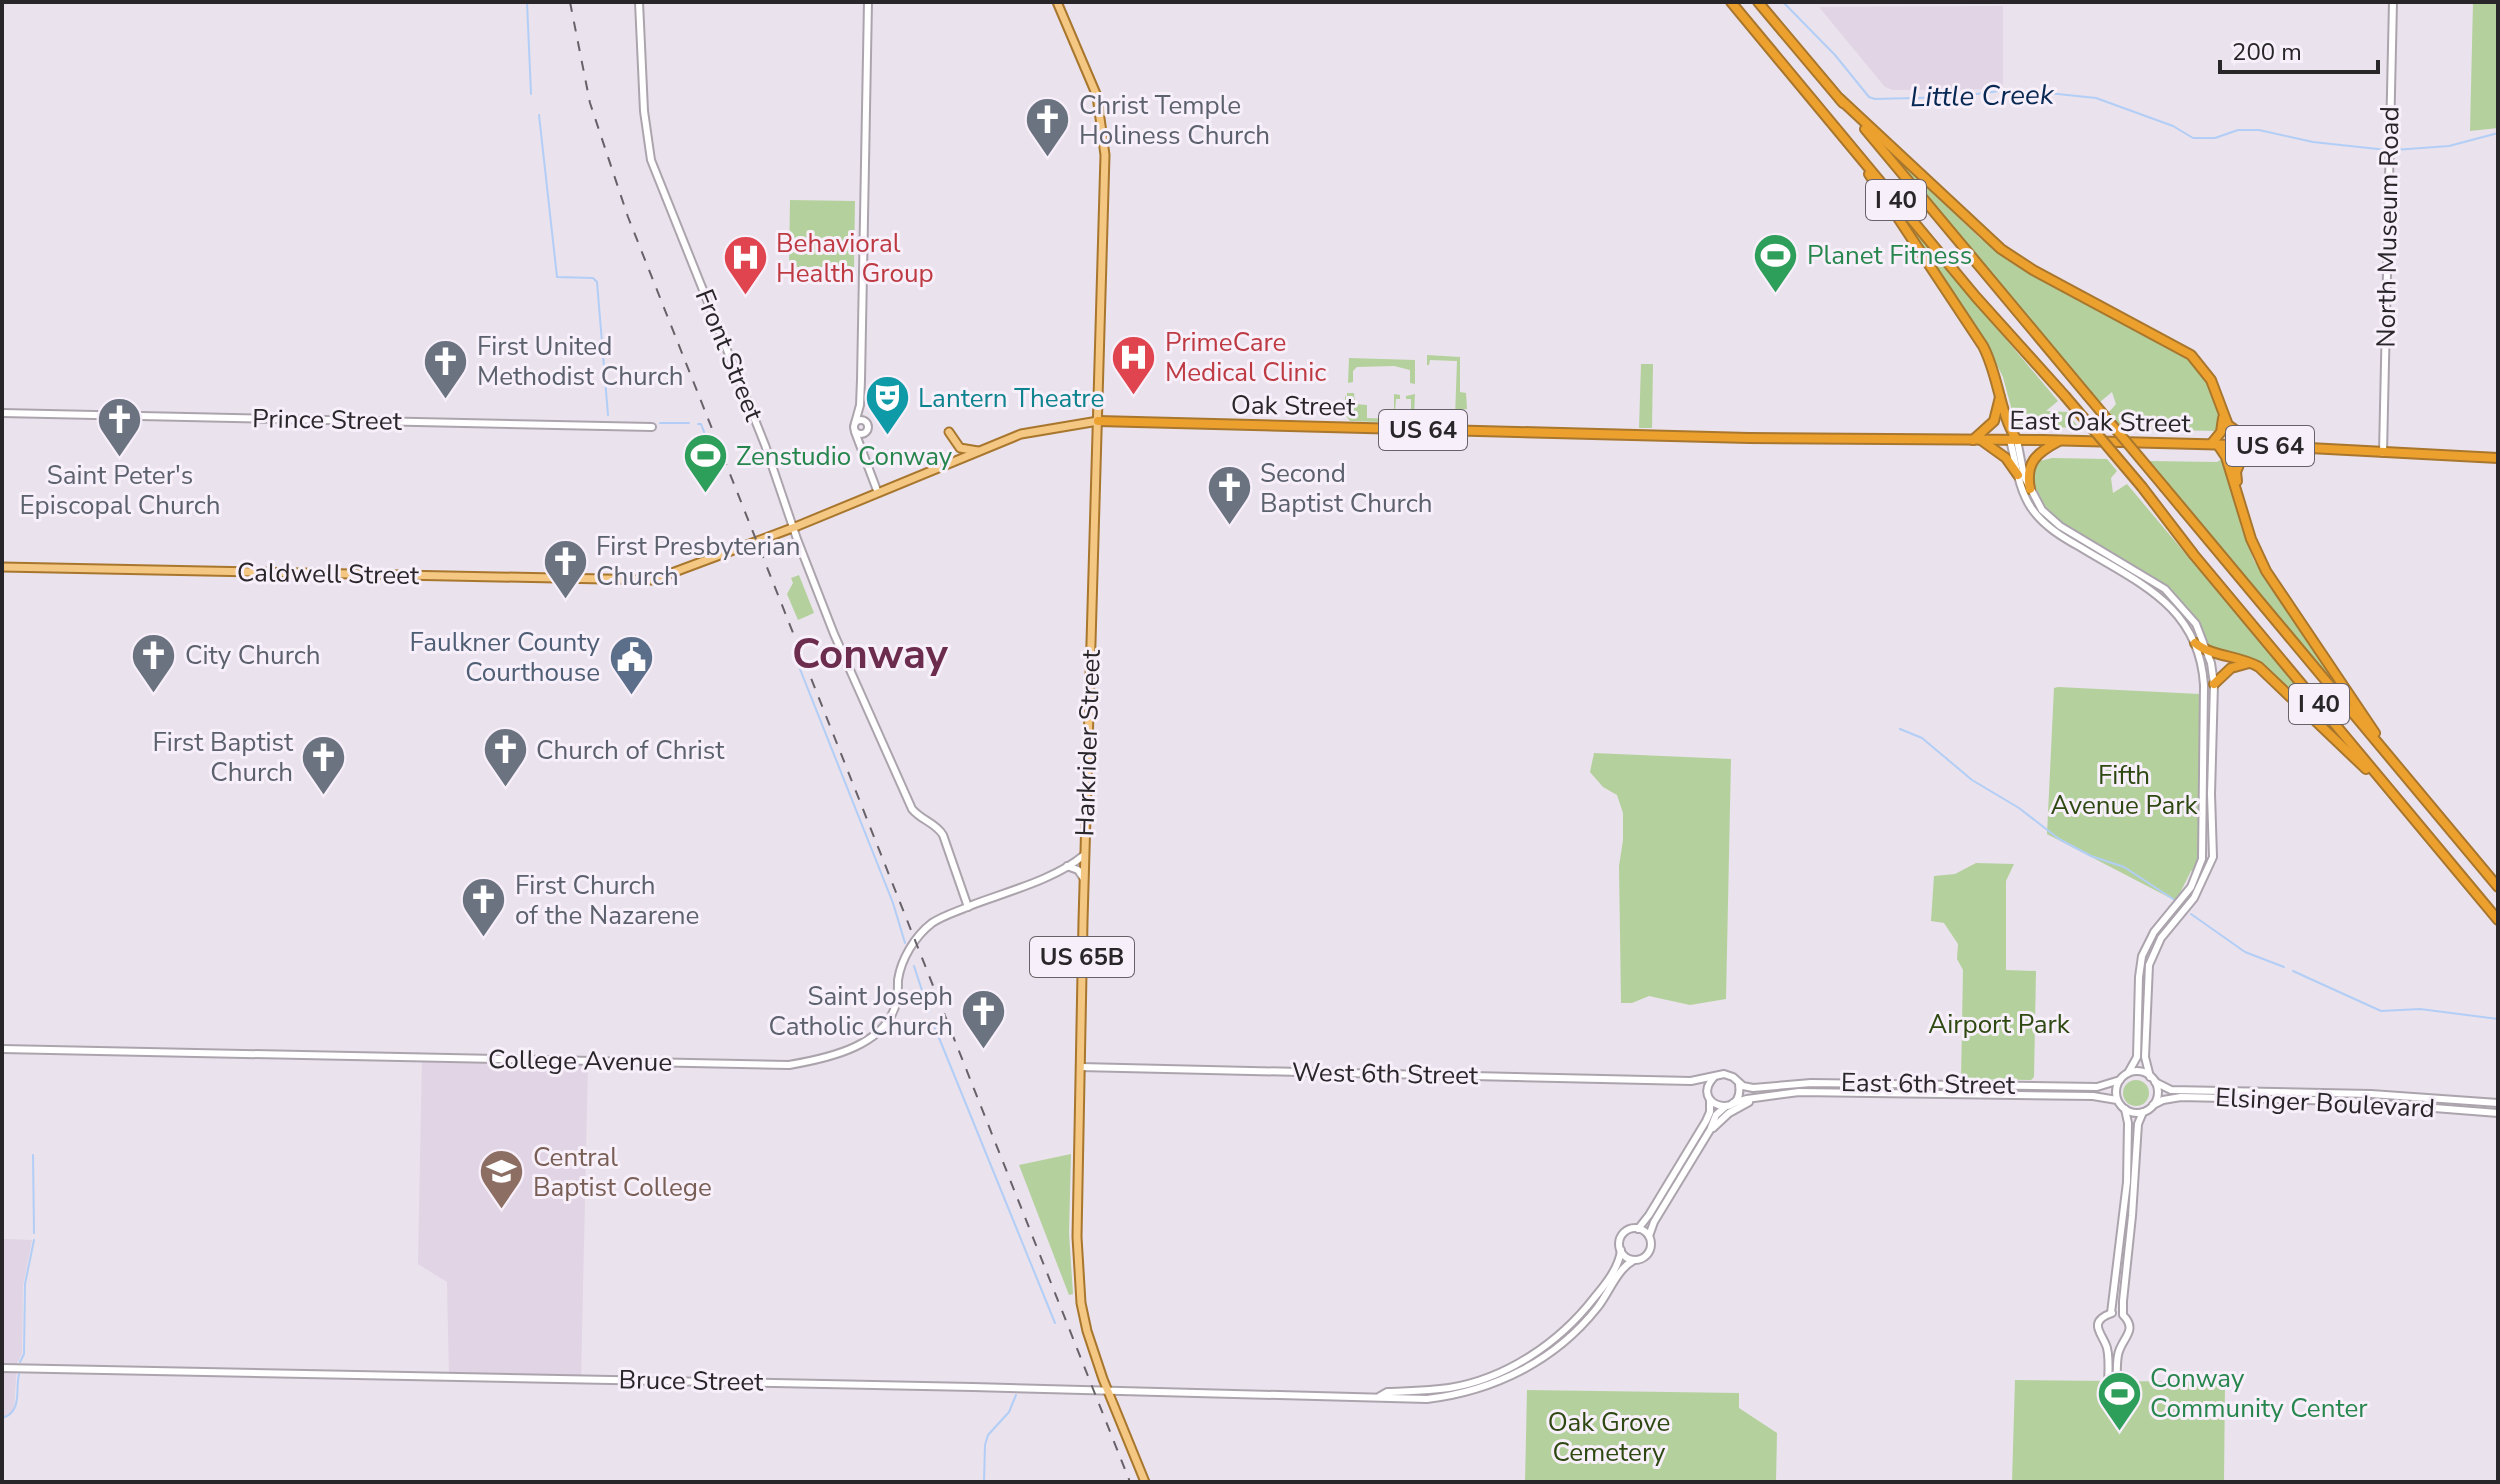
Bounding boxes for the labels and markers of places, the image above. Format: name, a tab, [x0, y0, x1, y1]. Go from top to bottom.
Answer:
place label: Christ Temple Holiness Church	[1079, 88, 1270, 153]
church icon: Christ Temple Holiness Church	[1024, 96, 1072, 159]
place label: Behavioral Health Group	[776, 226, 934, 291]
sports icon: Planet Fitness	[1752, 231, 1800, 294]
hospital icon: Behavioral Health Group	[721, 234, 769, 297]
place label: Planet Fitness	[1807, 238, 1972, 273]
place label: PrimeCare Medical Clinic	[1165, 325, 1326, 390]
place label: First United Methodist Church	[477, 329, 684, 394]
hospital icon: PrimeCare Medical Clinic	[1110, 333, 1158, 396]
church icon: First United Methodist Church	[422, 337, 470, 400]
theatre icon: Lantern Theatre	[863, 374, 911, 437]
place label: Lantern Theatre	[918, 381, 1104, 416]
church icon: Saint Peter's Episcopal Church	[96, 396, 144, 459]
sports icon: Zenstudio Conway	[681, 432, 729, 495]
place label: Zenstudio Conway	[736, 439, 953, 474]
place label: Second Baptist Church	[1260, 456, 1432, 521]
place label: Saint Peter's Episcopal Church	[19, 458, 221, 523]
church icon: Second Baptist Church	[1205, 464, 1253, 527]
place label: First Presbyterian Church	[596, 529, 801, 594]
church icon: First Presbyterian Church	[541, 537, 589, 600]
place label: Faulkner County Courthouse	[410, 625, 601, 690]
church icon: City Church	[130, 631, 178, 694]
public building icon: Faulkner County Courthouse	[607, 633, 655, 696]
place label: City Church	[185, 638, 321, 673]
place label: First Baptist Church	[152, 725, 294, 790]
church icon: Church of Christ	[481, 726, 529, 789]
church icon: First Baptist Church	[300, 733, 348, 796]
place label: Church of Christ	[536, 733, 725, 768]
place label: First Church of the Nazarene	[515, 868, 699, 933]
church icon: First Church of the Nazarene	[460, 876, 508, 939]
place label: Saint Joseph Catholic Church	[769, 979, 953, 1044]
church icon: Saint Joseph Catholic Church	[960, 987, 1008, 1050]
place label: Central Baptist College	[533, 1140, 712, 1205]
school or university icon: Central Baptist College	[478, 1148, 526, 1211]
place label: Conway Community Center	[2150, 1361, 2368, 1426]
sports icon: Conway Community Center	[2095, 1369, 2143, 1432]

